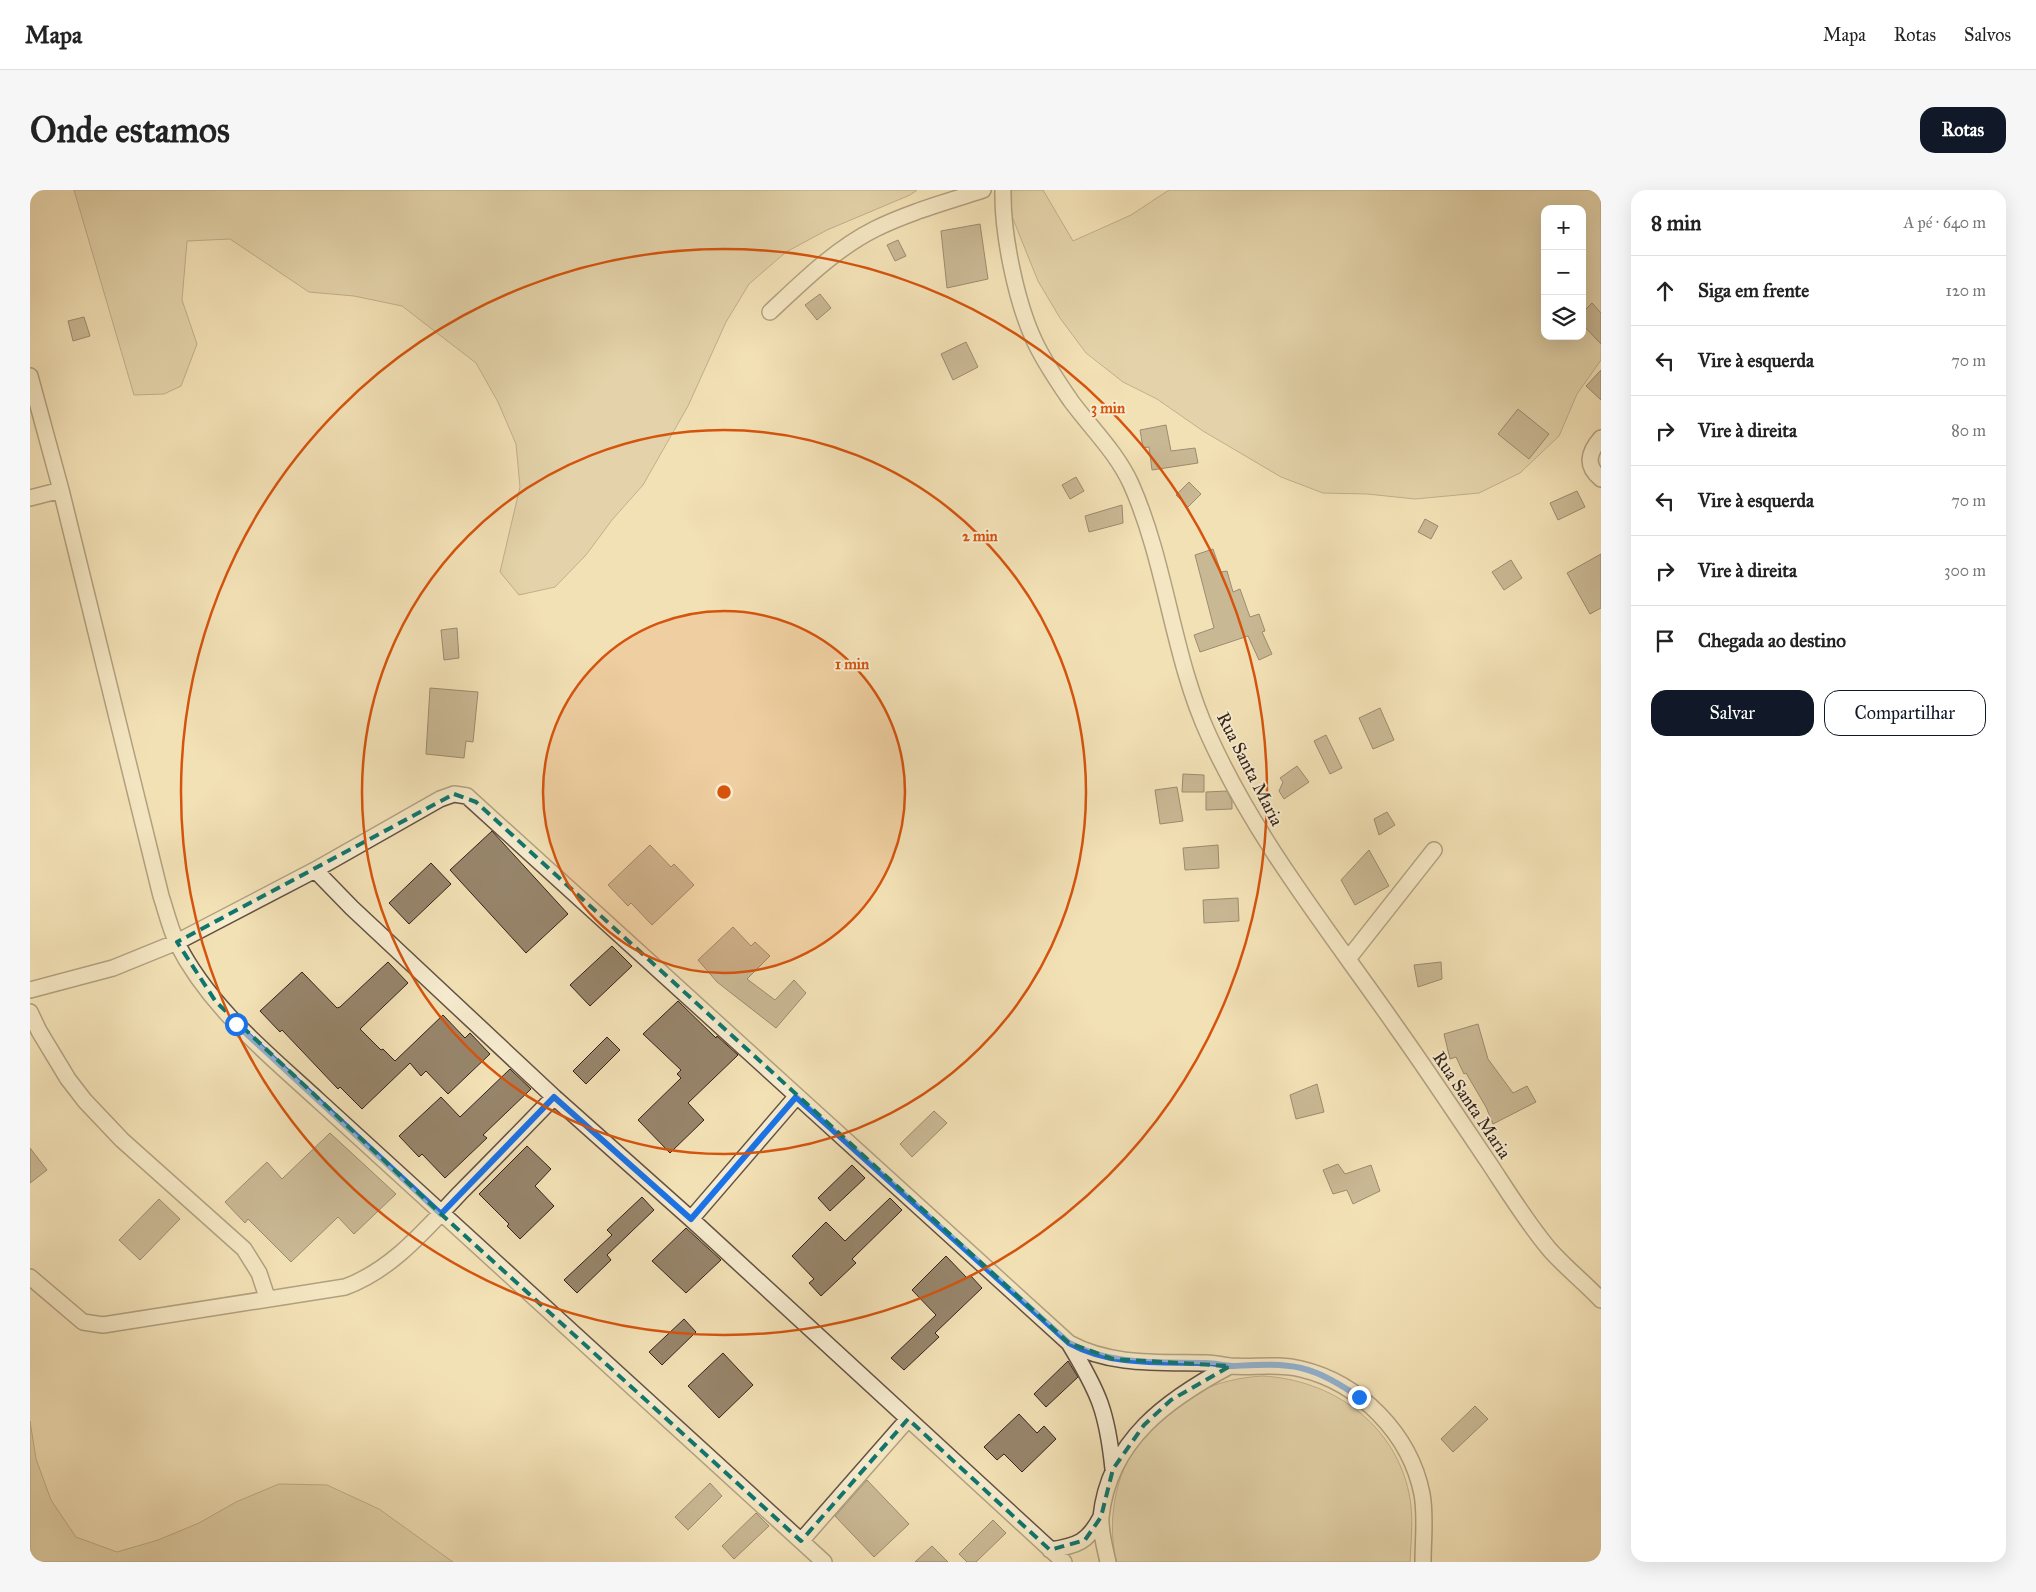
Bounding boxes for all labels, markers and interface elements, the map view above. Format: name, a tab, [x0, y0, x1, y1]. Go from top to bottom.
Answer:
text: Mapa	[25, 20, 82, 50]
text: Mapa	[1823, 24, 1866, 46]
text: Rotas	[1894, 24, 1936, 46]
text: Salvos	[1964, 24, 2011, 46]
button: Rotas	[1920, 107, 2006, 153]
text: Onde estamos	[30, 109, 230, 152]
map controls	[1541, 205, 1586, 340]
button: +	[1541, 205, 1586, 250]
text: 8 min	[1651, 210, 1701, 236]
text: A pé · 640 m	[1903, 213, 1986, 232]
button: −	[1541, 250, 1586, 295]
icon: ahead	[1651, 277, 1679, 305]
text: Siga em frente	[1698, 279, 1809, 302]
text: 120 m	[1946, 281, 1986, 300]
button: layers	[1541, 295, 1586, 340]
icon: left	[1651, 347, 1679, 375]
text: Vire à esquerda	[1698, 349, 1814, 372]
text: 70 m	[1951, 351, 1986, 370]
text: 3 min	[1091, 399, 1126, 418]
icon: right	[1651, 417, 1679, 445]
text: Vire à direita	[1698, 419, 1797, 442]
text: 80 m	[1951, 421, 1986, 440]
icon: left	[1651, 487, 1679, 515]
text: Vire à esquerda	[1698, 489, 1814, 512]
text: 70 m	[1951, 491, 1986, 510]
text: 2 min	[962, 527, 999, 545]
icon: right	[1651, 557, 1679, 585]
text: Vire à direita	[1698, 559, 1797, 582]
text: 300 m	[1944, 561, 1986, 580]
icon: arrive	[1651, 627, 1679, 655]
text: Chegada ao destino	[1698, 629, 1846, 652]
text: 1 min	[835, 655, 870, 673]
button: Salvar	[1651, 690, 1814, 736]
button: Compartilhar	[1824, 690, 1986, 736]
street label: Rua Santa Maria	[1212, 709, 1288, 830]
centre of rings	[715, 783, 733, 801]
route start	[225, 1013, 248, 1036]
street label: Rua Santa Maria	[1428, 1047, 1516, 1163]
route end	[1348, 1386, 1371, 1409]

